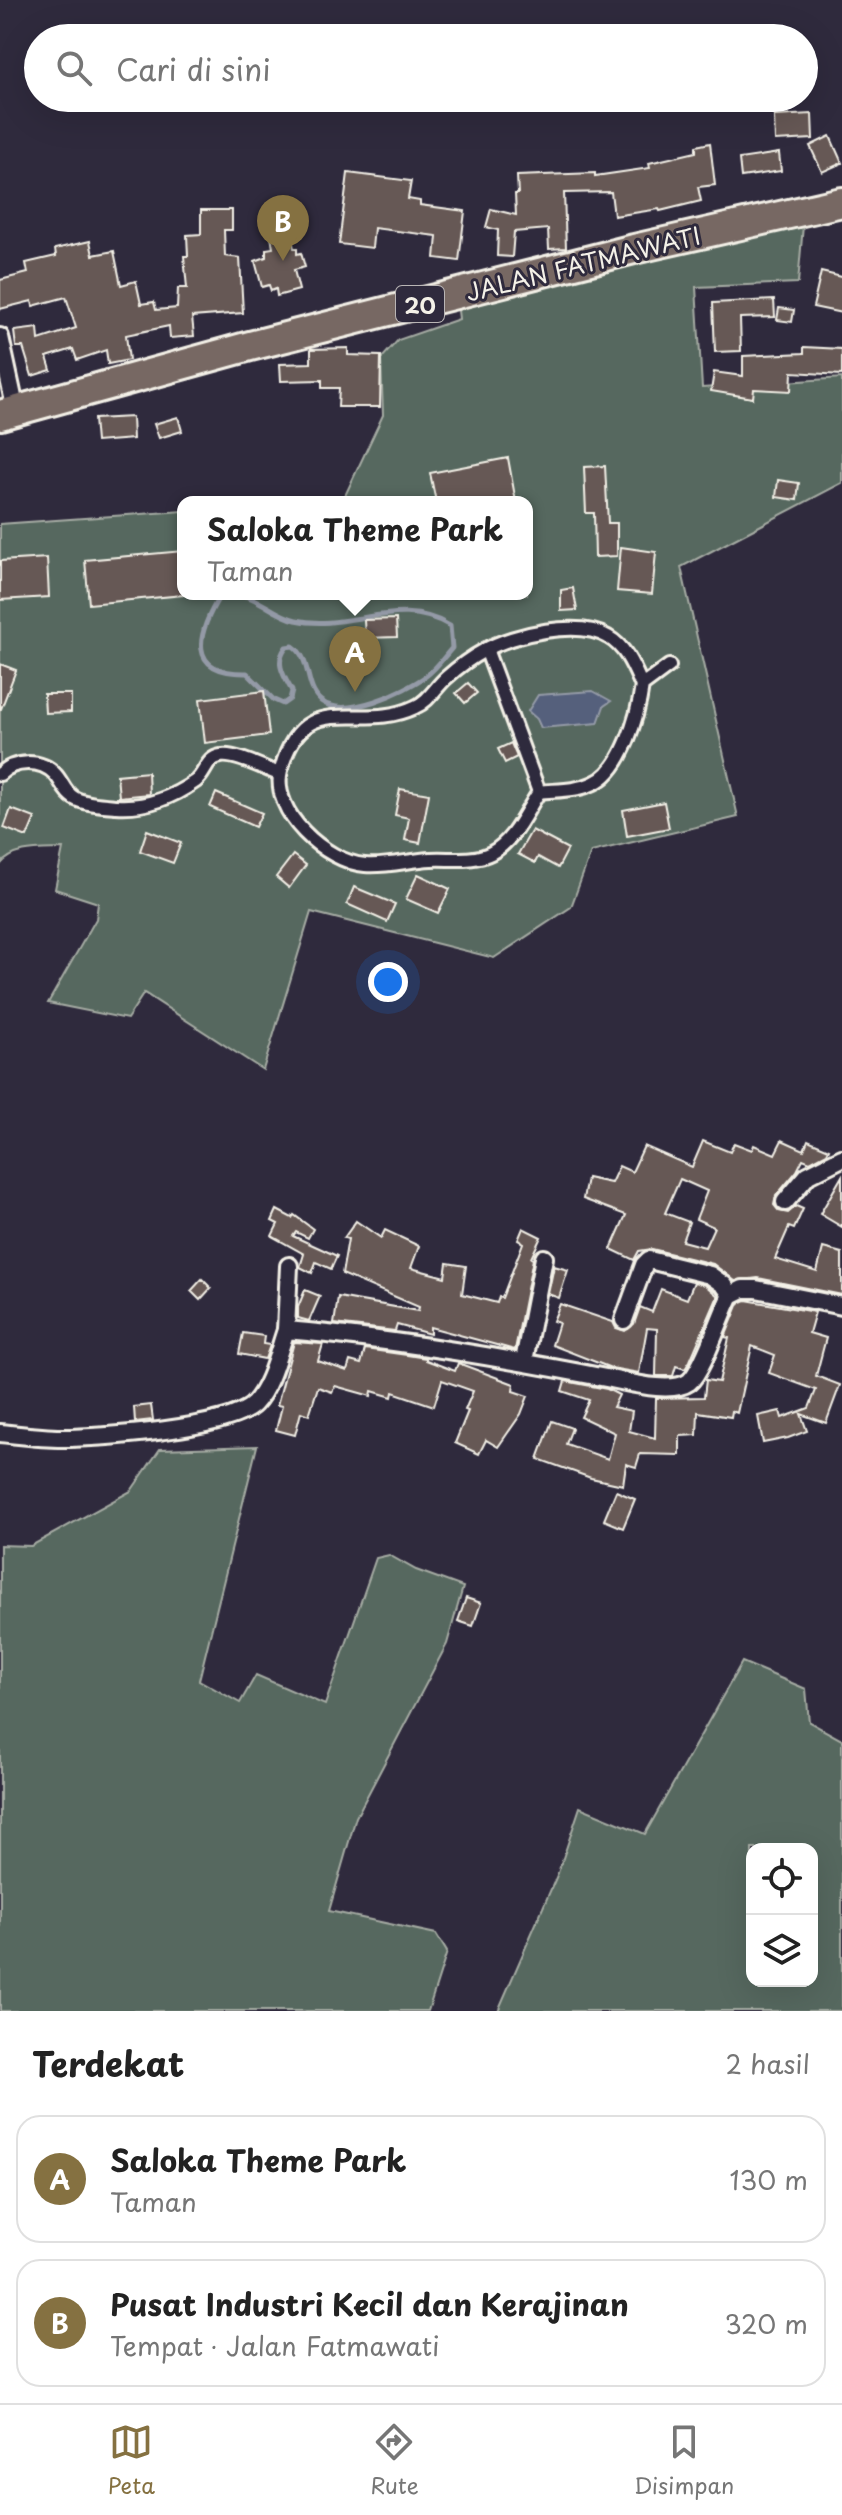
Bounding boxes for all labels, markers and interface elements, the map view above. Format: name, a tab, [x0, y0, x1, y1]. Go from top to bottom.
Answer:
search box	[24, 24, 818, 112]
icon: search	[52, 46, 96, 90]
text: Cari di sini	[116, 46, 271, 91]
pin: B	[257, 195, 309, 261]
street label: JALAN FATMAWATI	[462, 216, 704, 310]
road number: 20	[396, 286, 444, 322]
popup	[177, 496, 533, 600]
text: Saloka Theme Park	[207, 506, 503, 551]
text: Taman	[207, 551, 293, 590]
pin: A	[329, 626, 381, 692]
your location	[368, 962, 408, 1002]
map controls	[746, 1843, 818, 1987]
button: locate	[746, 1843, 818, 1915]
button: layers	[746, 1915, 818, 1987]
text: Terdekat	[32, 2037, 184, 2089]
text: 2 hasil	[725, 2044, 810, 2083]
text: Saloka Theme Park	[110, 2137, 406, 2182]
text: A	[50, 2160, 70, 2199]
text: 130 m	[729, 2160, 808, 2199]
text: Taman	[110, 2182, 197, 2221]
text: Pusat Industri Kecil dan Kerajinan	[110, 2281, 629, 2326]
text: B	[51, 2304, 69, 2343]
text: 320 m	[724, 2304, 808, 2343]
text: Tempat · Jalan Fatmawati	[110, 2326, 440, 2365]
tab: Peta	[108, 2420, 155, 2501]
tab: Rute	[370, 2420, 419, 2501]
tab: Disimpan	[634, 2420, 734, 2501]

